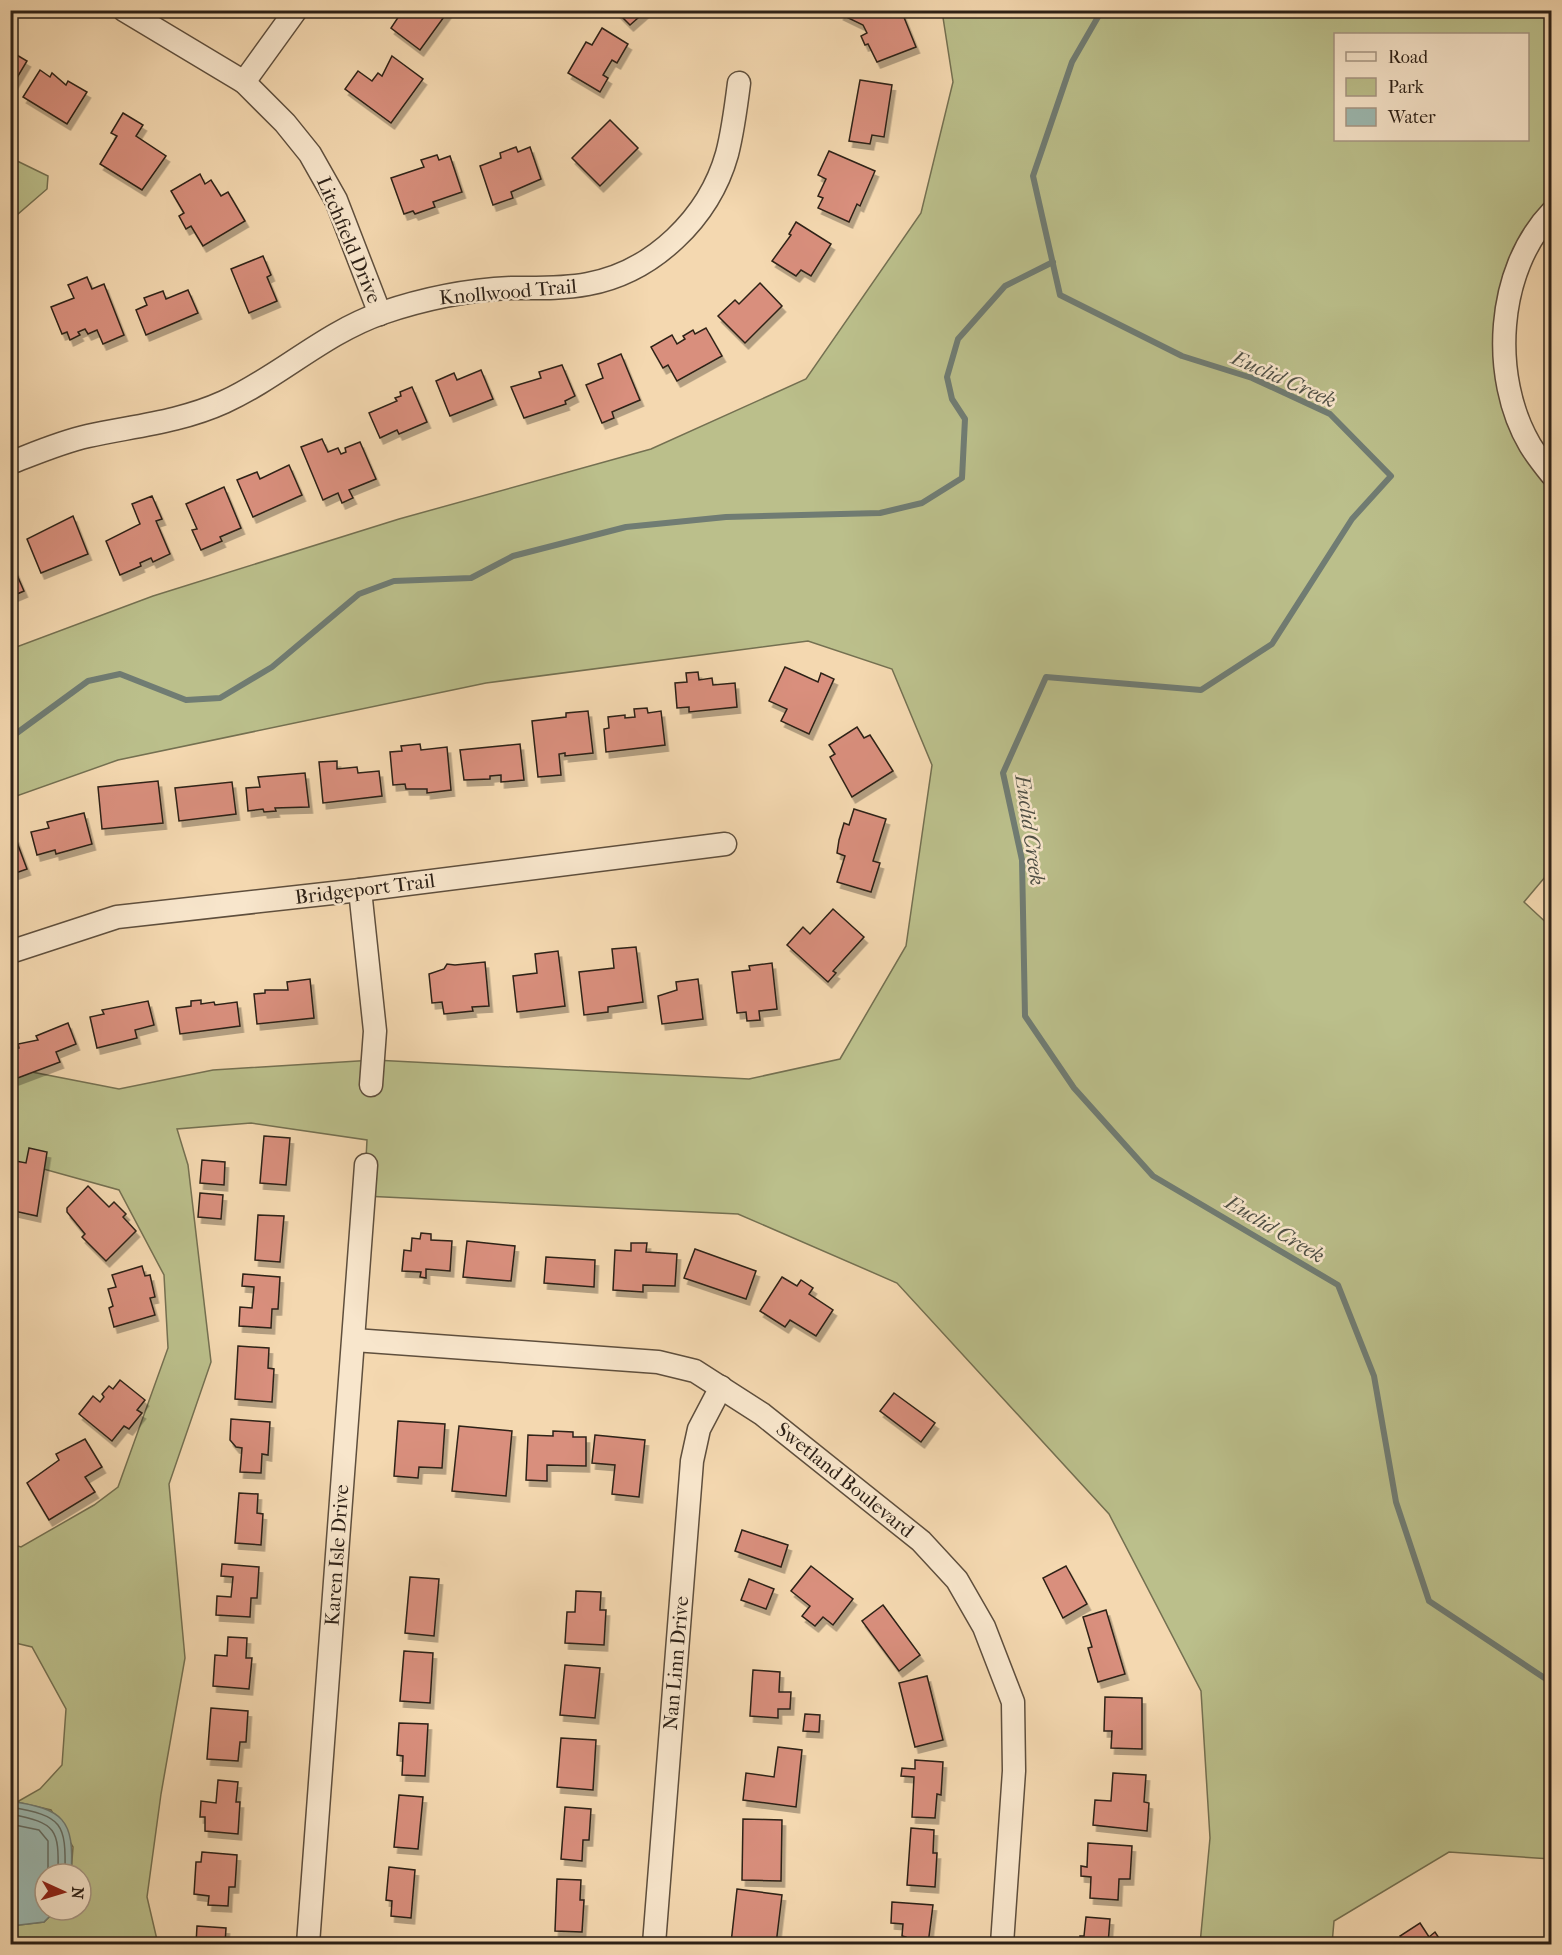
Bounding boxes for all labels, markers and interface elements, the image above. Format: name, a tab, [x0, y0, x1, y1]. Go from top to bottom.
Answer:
legend	[1334, 33, 1529, 141]
text: Road	[1388, 47, 1428, 68]
text: Park	[1388, 77, 1425, 98]
text: Water	[1387, 107, 1436, 128]
street label: Litchfield Drive	[312, 173, 386, 307]
street label: Knollwood Trail	[438, 274, 578, 309]
water label: Euclid Creek	[1226, 345, 1340, 413]
water label: Euclid Creek	[1010, 771, 1050, 887]
street label: Bridgeport Trail	[294, 869, 437, 909]
water label: Euclid Creek	[1219, 1189, 1329, 1268]
street label: Swetland Boulevard	[771, 1417, 919, 1543]
street label: Karen Isle Drive	[321, 1483, 353, 1626]
street label: Nan Linn Drive	[659, 1595, 693, 1731]
north arrow	[33, 1862, 93, 1922]
text: N	[68, 1886, 87, 1901]

